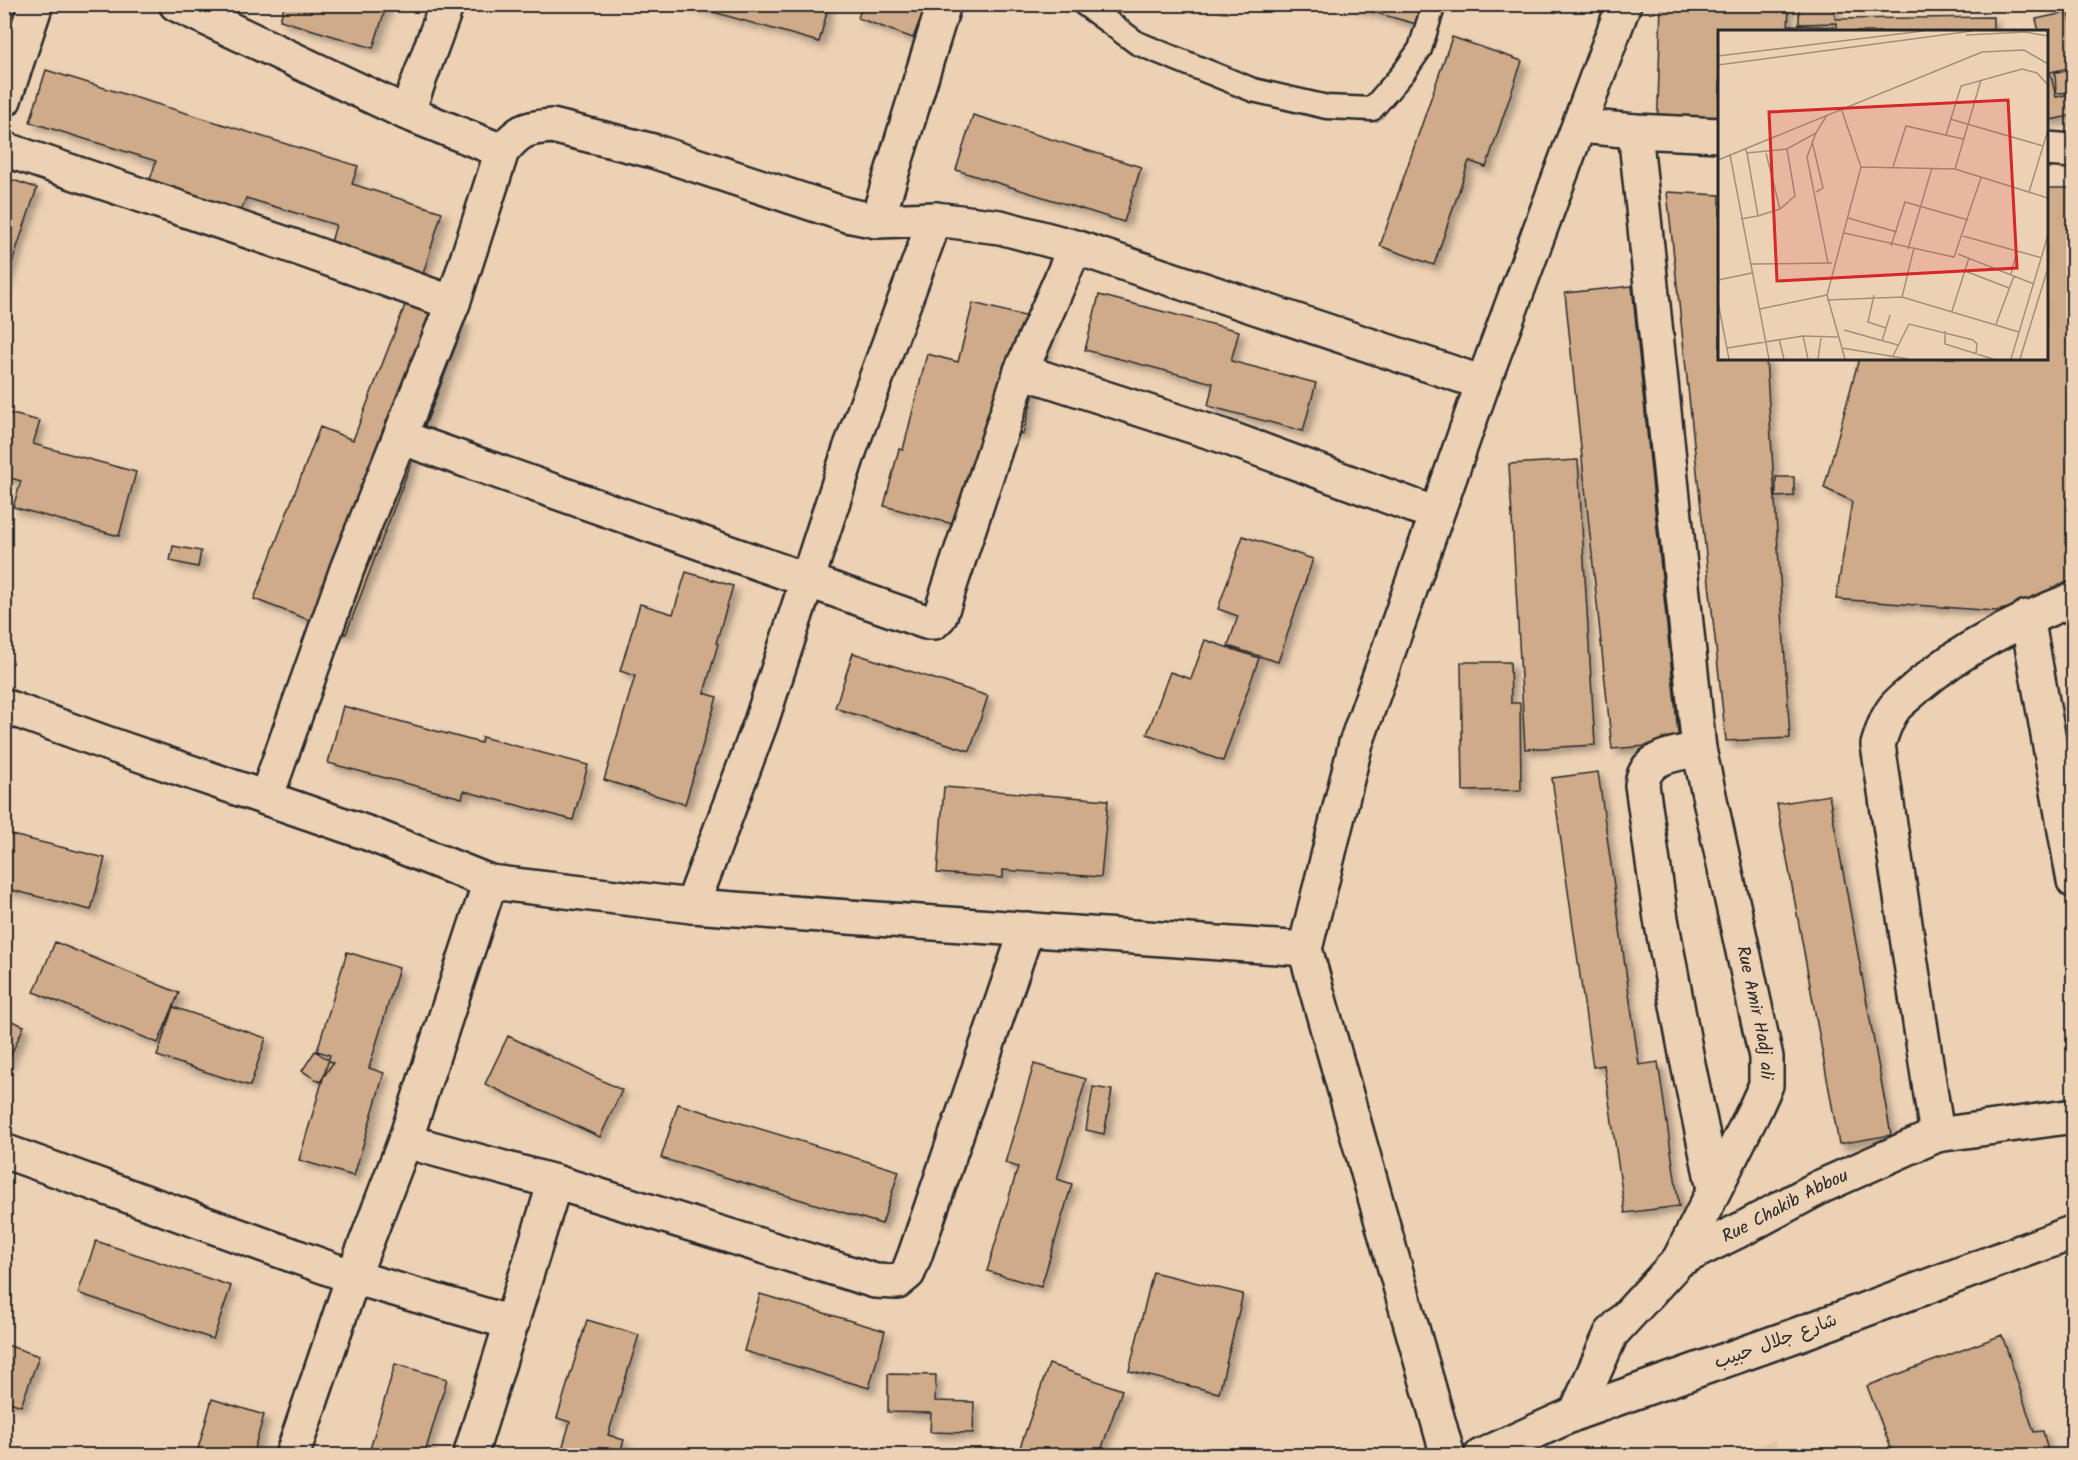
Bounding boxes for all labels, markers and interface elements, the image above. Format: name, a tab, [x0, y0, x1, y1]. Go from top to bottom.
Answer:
inset map	[1718, 30, 2048, 360]
street label: Rue Amir Hadj ali	[1728, 943, 1781, 1080]
street label: Rue Chakib Abbou	[1717, 1161, 1854, 1251]
street label: شارع جلال حبيب	[1710, 1306, 1842, 1378]

